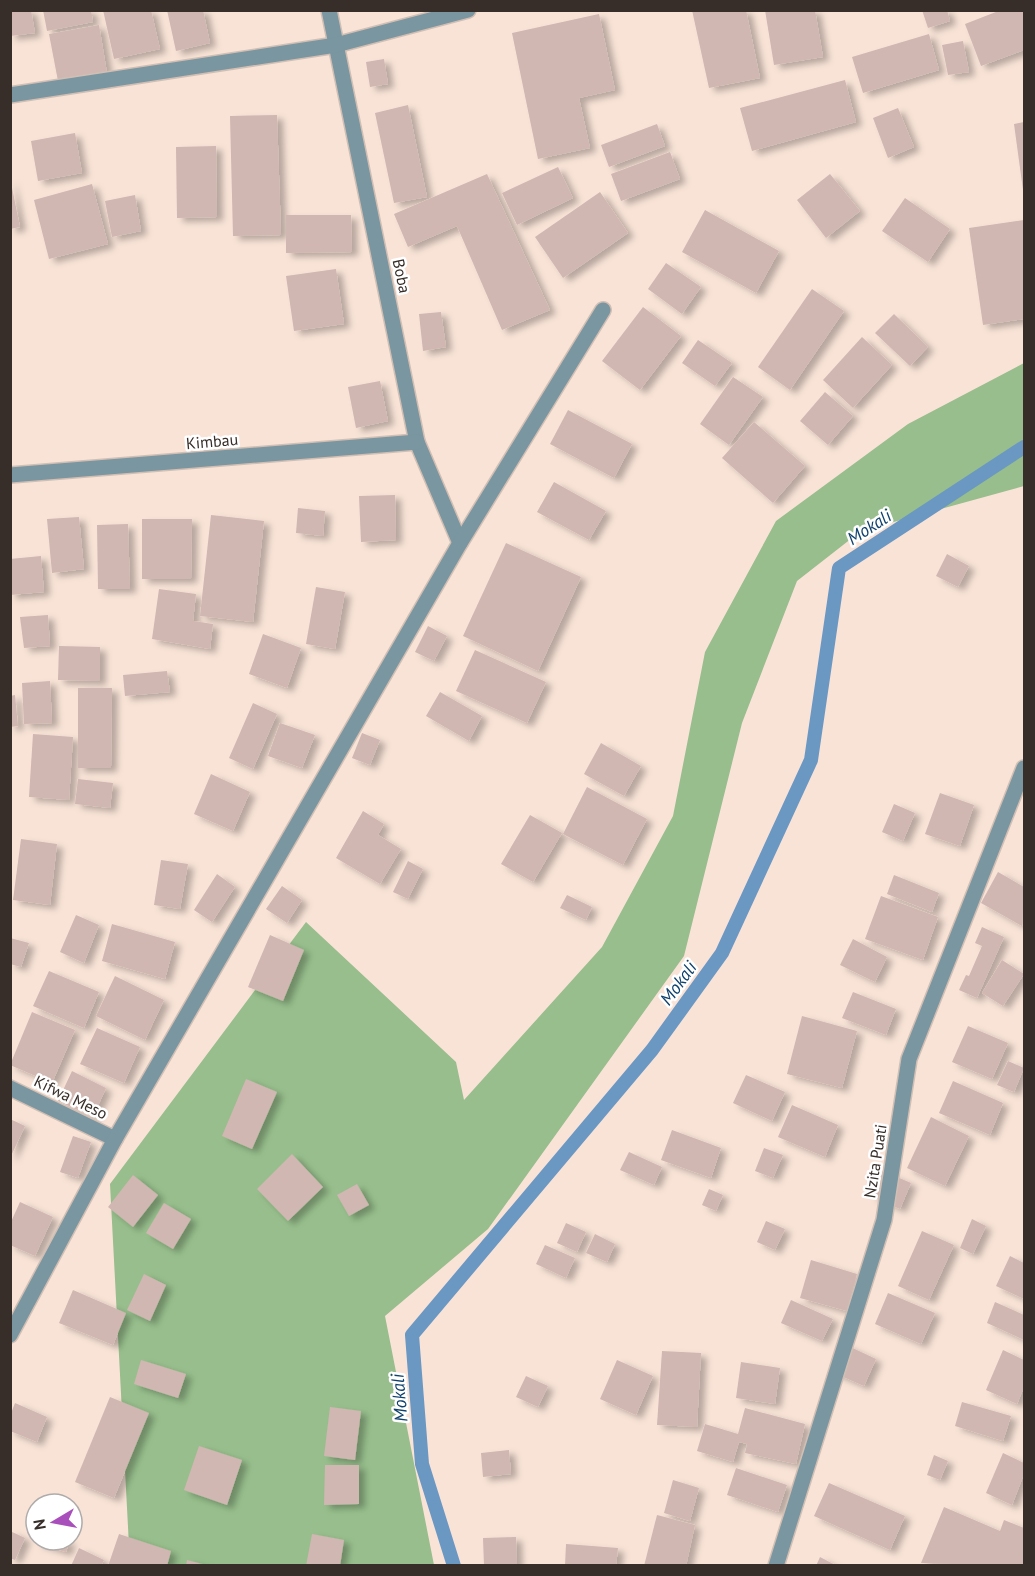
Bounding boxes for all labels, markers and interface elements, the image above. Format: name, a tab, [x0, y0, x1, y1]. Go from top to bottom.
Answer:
street label: Boba	[389, 257, 415, 295]
street label: Kimbau	[185, 429, 239, 453]
water label: Mokali	[842, 503, 897, 550]
water label: Mokali	[654, 956, 702, 1009]
street label: Kifwa Meso	[31, 1071, 111, 1123]
street label: Nzita Puati	[859, 1123, 891, 1199]
water label: Mokali	[385, 1372, 413, 1423]
north arrow	[24, 1492, 84, 1552]
text: N	[28, 1518, 50, 1532]

